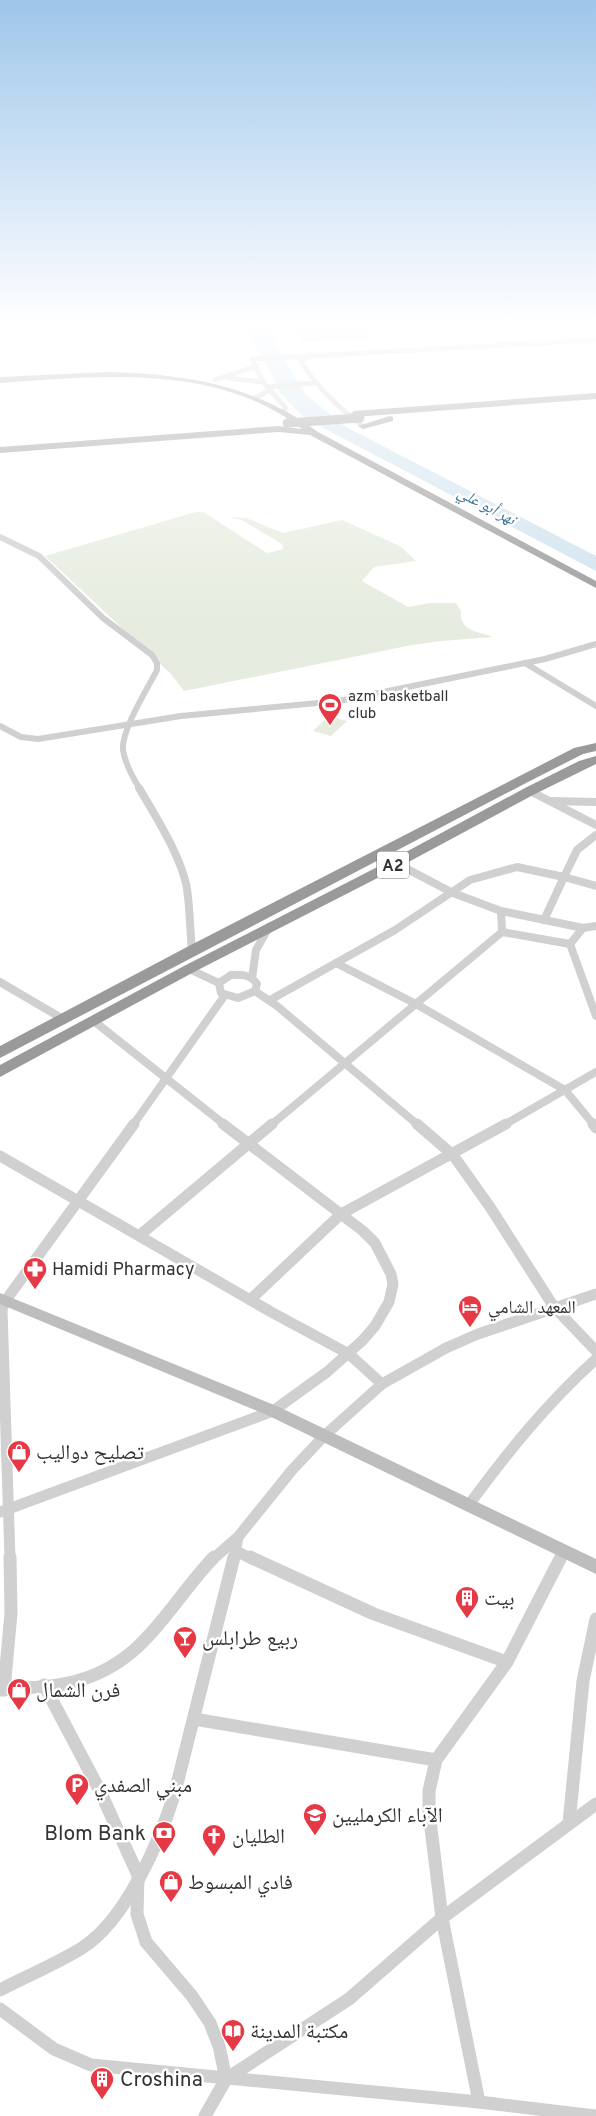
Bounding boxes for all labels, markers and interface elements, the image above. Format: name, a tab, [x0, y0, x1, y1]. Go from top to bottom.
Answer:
water label: نهر أبو علي	[453, 482, 521, 533]
place label: azm basketball club	[348, 688, 448, 724]
sports icon: azm basketball club	[317, 692, 343, 726]
road number: A2	[377, 852, 409, 878]
pharmacy icon: Hamidi Pharmacy	[22, 1256, 48, 1290]
place label: Hamidi Pharmacy	[52, 1259, 194, 1282]
hotel icon: المعهد الشامي	[457, 1294, 483, 1328]
place label: المعهد الشامي	[488, 1297, 576, 1322]
shop icon: تصليح دواليب	[6, 1439, 32, 1473]
place label: تصليح دواليب	[36, 1440, 144, 1467]
building icon: بيت	[454, 1585, 480, 1619]
place label: بيت	[484, 1586, 515, 1613]
bar icon: ربيع طرابلس	[172, 1625, 198, 1659]
place label: ربيع طرابلس	[202, 1626, 298, 1653]
shop icon: فرن الشمال	[6, 1677, 32, 1711]
place label: فرن الشمال	[36, 1678, 120, 1705]
parking icon: مبني الصفدي	[64, 1772, 90, 1806]
place label: مبني الصفدي	[94, 1773, 192, 1801]
school or university icon: الآباء الكرمليين	[302, 1802, 328, 1836]
place label: الآباء الكرمليين	[332, 1803, 443, 1830]
bank icon: Blom Bank	[151, 1820, 177, 1854]
place label: Blom Bank	[44, 1821, 146, 1848]
church icon: الطليان	[201, 1823, 227, 1857]
place label: الطليان	[232, 1824, 285, 1851]
shop icon: فادي المبسوط	[158, 1869, 184, 1903]
place label: فادي المبسوط	[188, 1870, 293, 1898]
library icon: مكتبة المدينة	[220, 2018, 246, 2052]
place label: مكتبة المدينة	[250, 2019, 348, 2046]
building icon: Croshina	[89, 2066, 115, 2100]
place label: Croshina	[120, 2067, 203, 2094]

